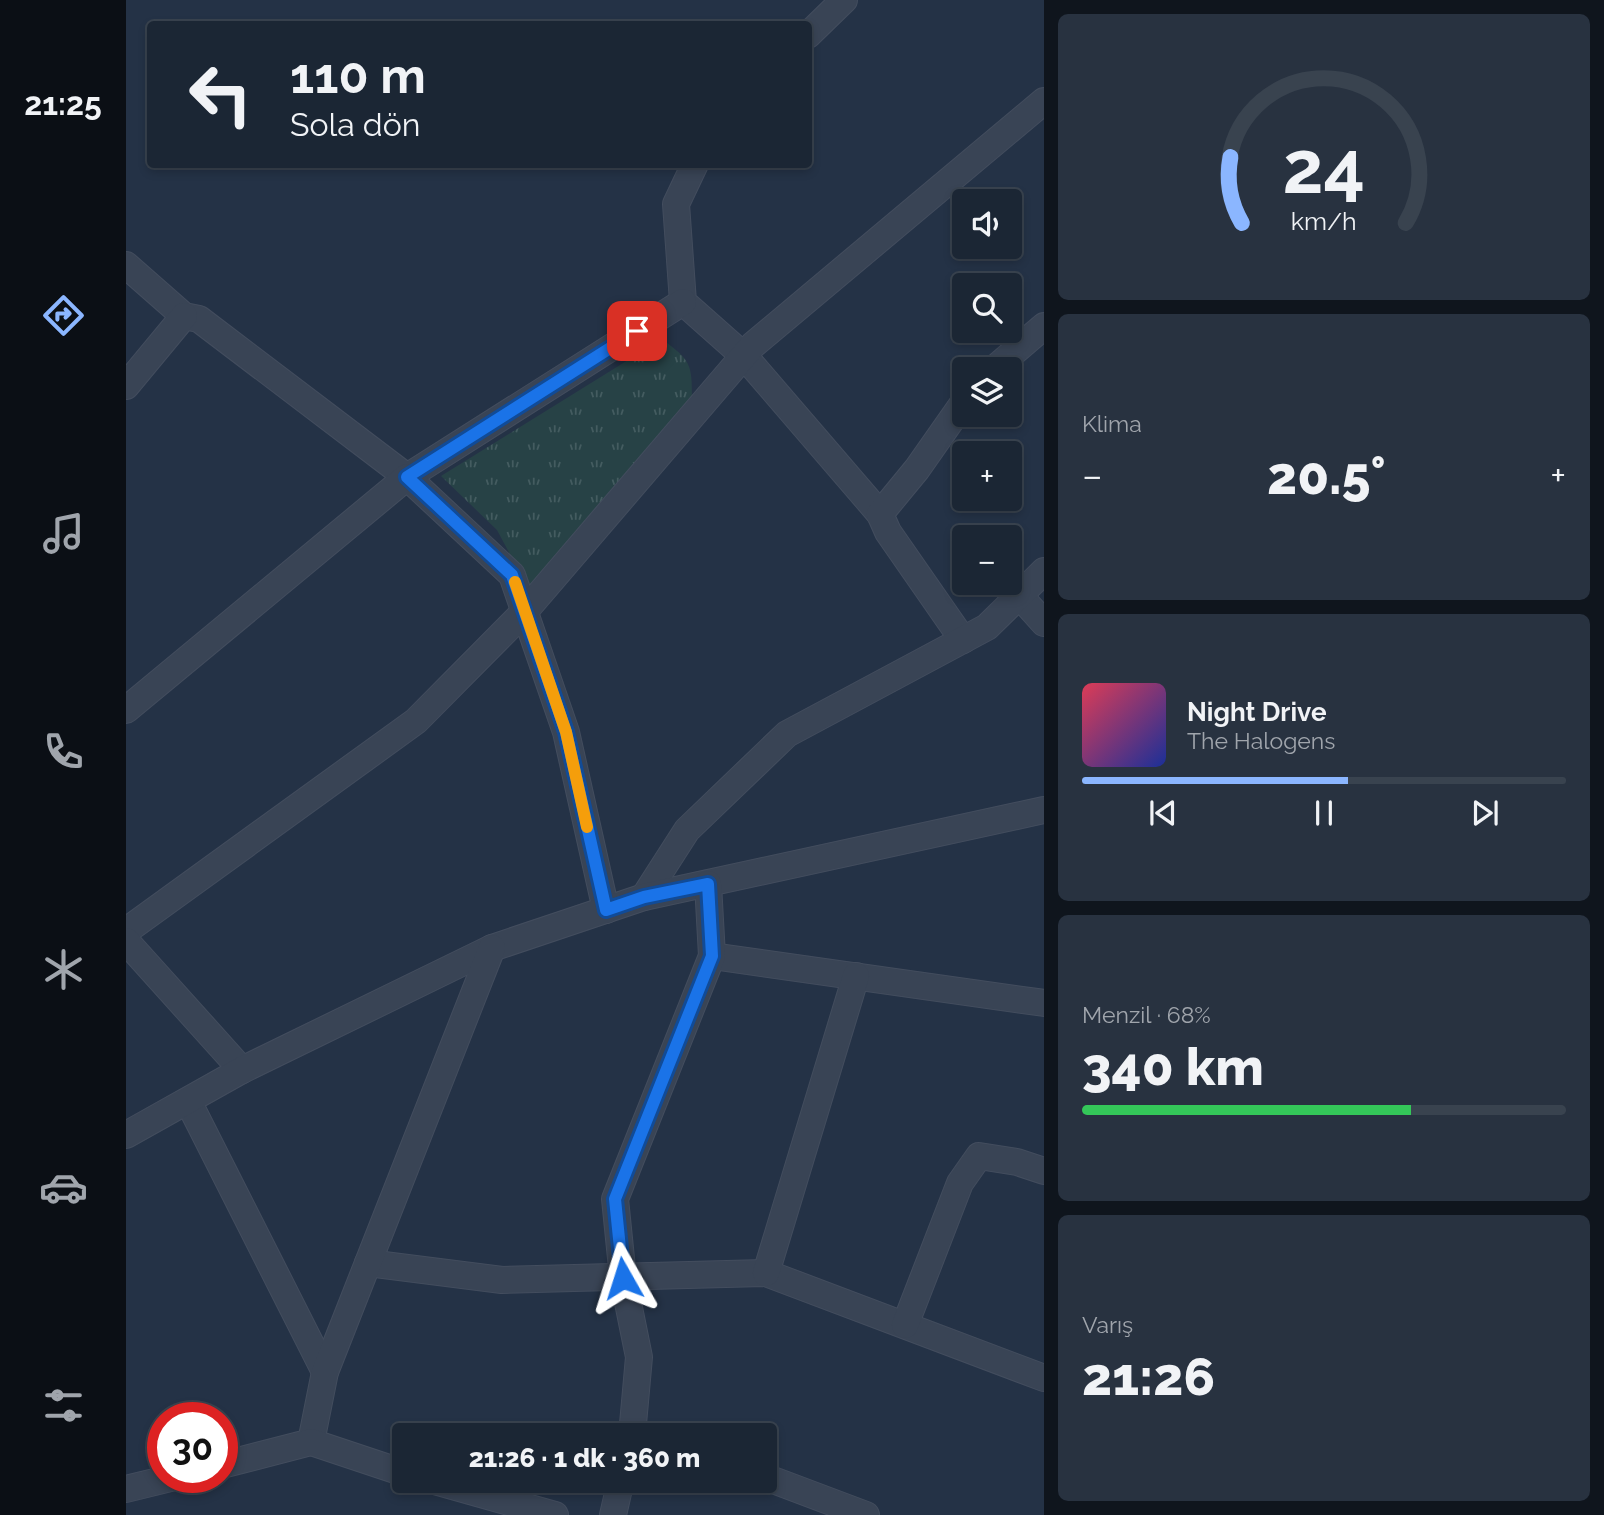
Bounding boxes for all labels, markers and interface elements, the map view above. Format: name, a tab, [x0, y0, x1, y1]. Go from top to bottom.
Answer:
text: 110 m	[290, 47, 426, 104]
icon: left	[175, 49, 266, 140]
text: 21:25	[24, 85, 102, 122]
text: Sola dön	[290, 106, 420, 143]
text: 24	[1283, 125, 1365, 210]
map controls	[952, 189, 1022, 595]
button: sound	[952, 189, 1022, 259]
text: km/h	[1291, 206, 1357, 236]
button: search	[952, 273, 1022, 343]
icon: directions	[39, 291, 88, 340]
pin	[607, 301, 667, 361]
icon: arrive	[618, 312, 656, 350]
button: layers	[952, 357, 1022, 427]
text: Klima	[1082, 410, 1142, 437]
button: +	[952, 441, 1022, 511]
text: 20.5°	[1267, 445, 1386, 506]
text: −	[1082, 453, 1102, 498]
text: +	[1550, 453, 1566, 498]
icon: music	[39, 509, 88, 558]
button: −	[952, 525, 1022, 595]
text: Night Drive	[1187, 697, 1326, 727]
icon: phone	[39, 727, 88, 776]
text: The Halogens	[1187, 727, 1335, 754]
icon: previous	[1144, 794, 1182, 832]
icon: pause	[1305, 794, 1343, 832]
icon: next	[1466, 794, 1504, 832]
icon: climate	[39, 945, 88, 994]
text: Menzil · 68%	[1082, 1001, 1211, 1028]
text: 340 km	[1082, 1036, 1264, 1097]
icon: car	[39, 1163, 88, 1212]
position arrow	[586, 1241, 660, 1315]
text: Varış	[1082, 1311, 1133, 1338]
text: 21:26	[1082, 1346, 1215, 1407]
icon: filters	[39, 1381, 88, 1430]
speed limit sign: 30	[147, 1402, 238, 1493]
text: 21:26 · 1 dk · 360 m	[469, 1443, 700, 1473]

